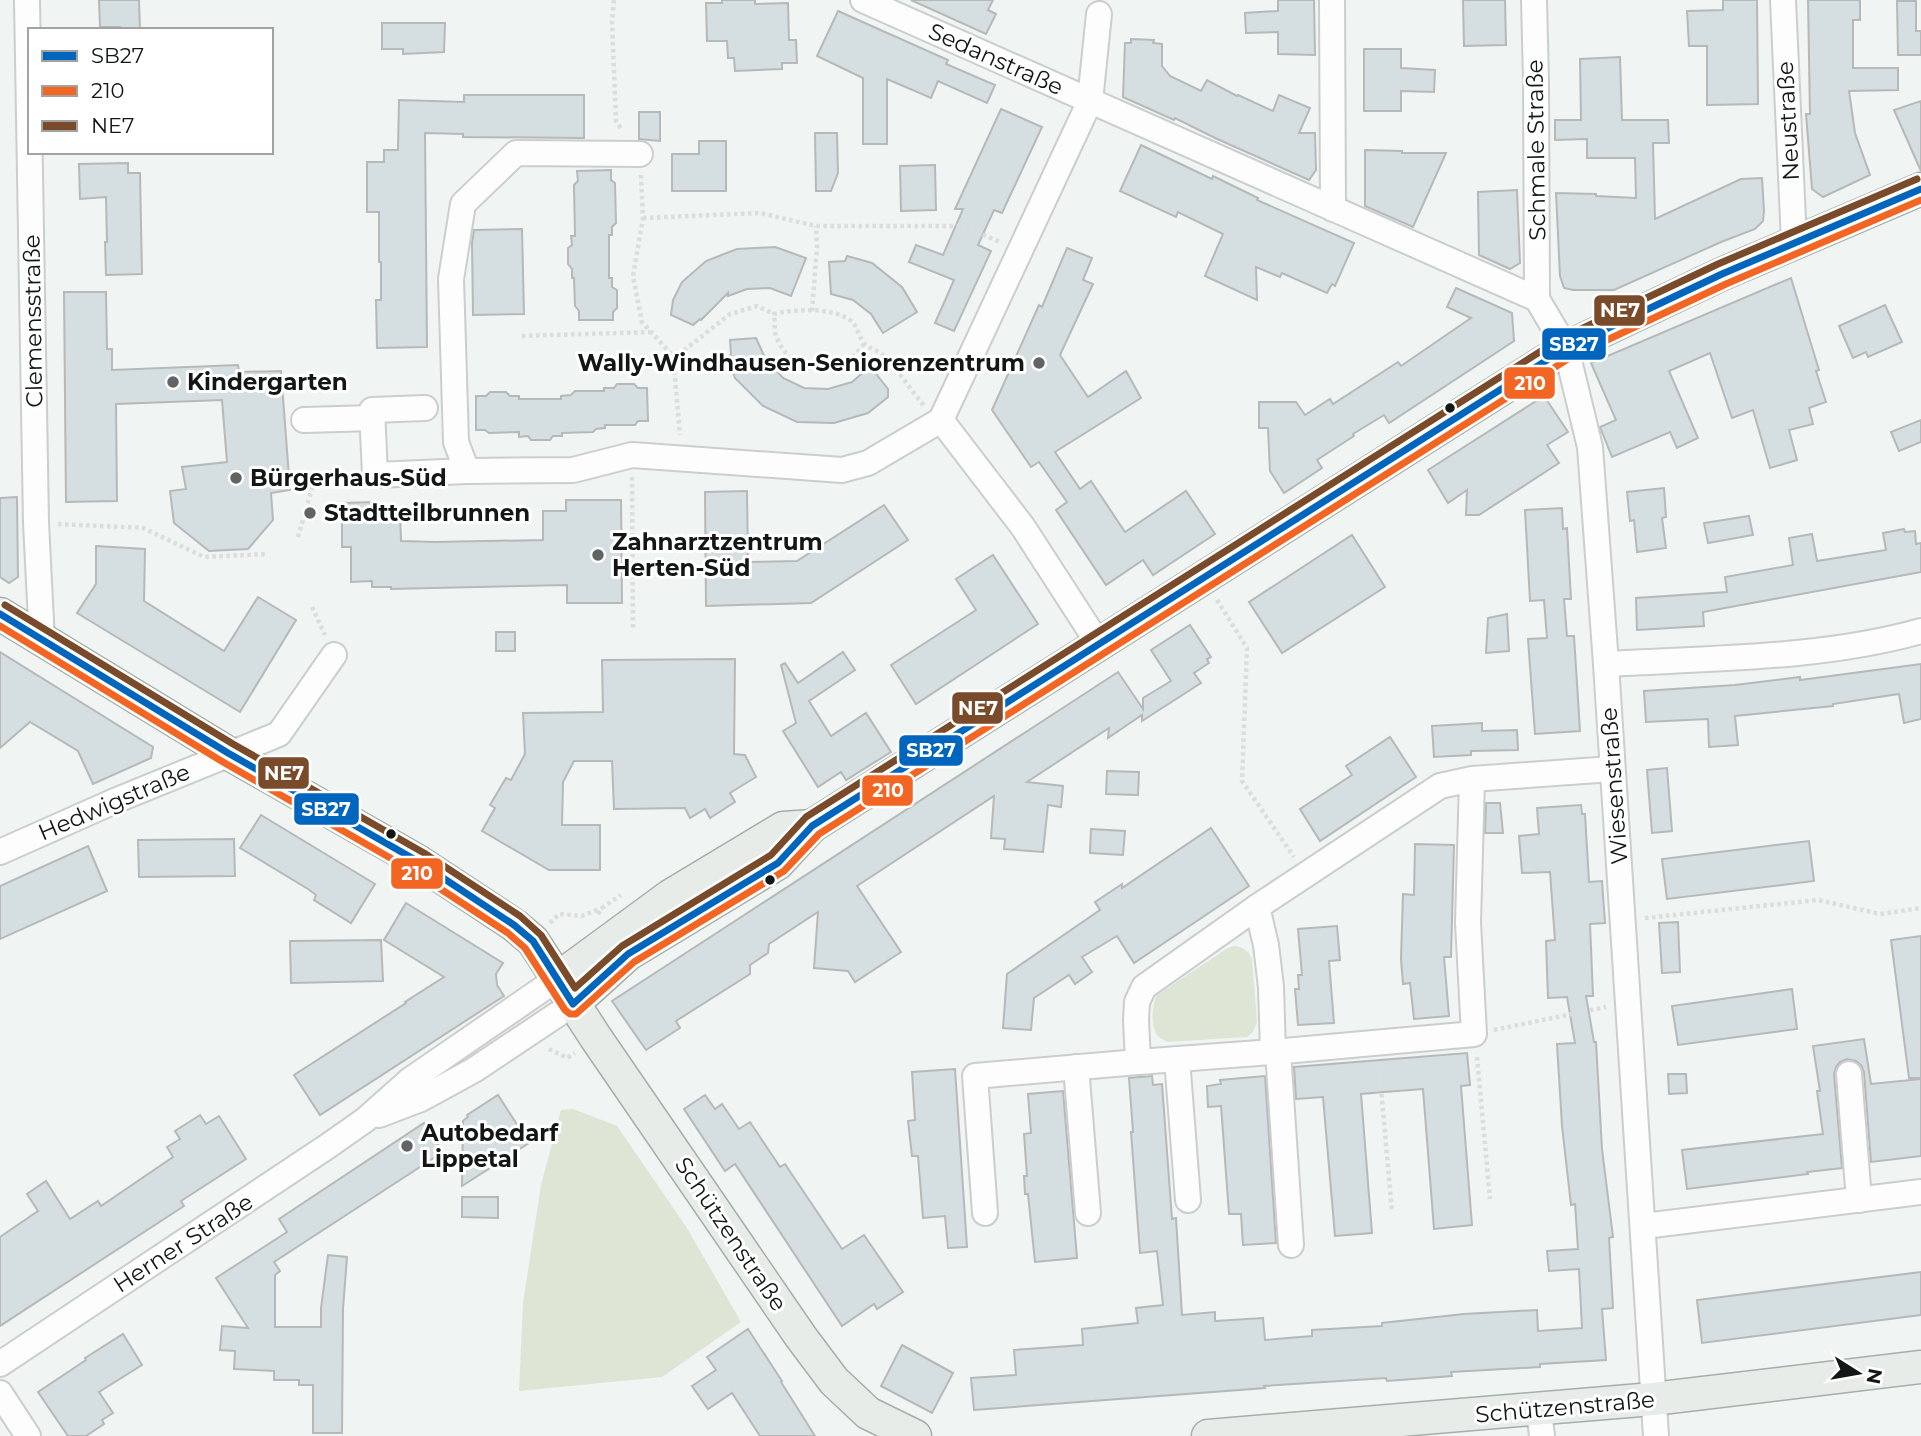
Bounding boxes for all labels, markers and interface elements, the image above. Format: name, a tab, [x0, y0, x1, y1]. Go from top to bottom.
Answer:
street label: Sedanstraße	[924, 17, 1068, 101]
legend	[28, 28, 273, 154]
text: SB27	[91, 43, 144, 68]
street label: Schmale Straße	[1520, 59, 1552, 241]
street label: Neustraße	[1771, 60, 1805, 182]
text: 210	[91, 78, 124, 103]
text: NE7	[91, 113, 134, 138]
street label: Clemensstraße	[17, 234, 49, 408]
line badge: NE7	[1593, 294, 1646, 327]
text: NE7	[1600, 299, 1640, 322]
line badge: SB27	[1541, 327, 1607, 361]
text: SB27	[1549, 333, 1599, 356]
place label: Wally-Windhausen-Seniorenzentrum	[578, 349, 1025, 377]
marker: Wally-Windhausen-Seniorenzentrum	[1031, 355, 1047, 371]
line badge: 210	[1503, 366, 1556, 400]
place label: Kindergarten	[187, 368, 348, 396]
text: 210	[1514, 372, 1546, 395]
marker: Kindergarten	[165, 374, 181, 390]
unlabelled marker	[1443, 401, 1457, 415]
place label: Bürgerhaus-Süd	[250, 464, 447, 492]
marker: Bürgerhaus-Süd	[228, 470, 244, 486]
place label: Stadtteilbrunnen	[324, 499, 530, 527]
marker: Stadtteilbrunnen	[302, 505, 318, 521]
place label: Zahnarztzentrum Herten-Süd	[612, 528, 823, 582]
marker: Zahnarztzentrum Herten-Süd	[590, 547, 606, 563]
line badge: NE7	[951, 691, 1004, 725]
text: NE7	[958, 697, 998, 720]
street label: Wiesenstraße	[1595, 706, 1633, 866]
line badge: SB27	[898, 734, 964, 767]
text: SB27	[906, 739, 956, 762]
line badge: NE7	[257, 756, 310, 790]
street label: Hedwigstraße	[34, 757, 194, 847]
text: NE7	[264, 762, 304, 785]
line badge: 210	[861, 774, 914, 807]
text: 210	[872, 779, 904, 802]
line badge: SB27	[293, 792, 360, 826]
text: SB27	[301, 798, 351, 821]
unlabelled marker	[384, 827, 398, 841]
line badge: 210	[390, 857, 444, 890]
text: 210	[401, 862, 433, 885]
unlabelled marker	[763, 873, 777, 887]
place label: Autobedarf Lippetal	[420, 1119, 559, 1173]
marker: Autobedarf Lippetal	[399, 1138, 415, 1154]
street label: Schützenstraße	[669, 1152, 793, 1316]
street label: Herner Straße	[108, 1187, 258, 1299]
north arrow	[1823, 1338, 1893, 1408]
text: N	[1861, 1366, 1887, 1386]
street label: Schützenstraße	[1474, 1385, 1656, 1429]

